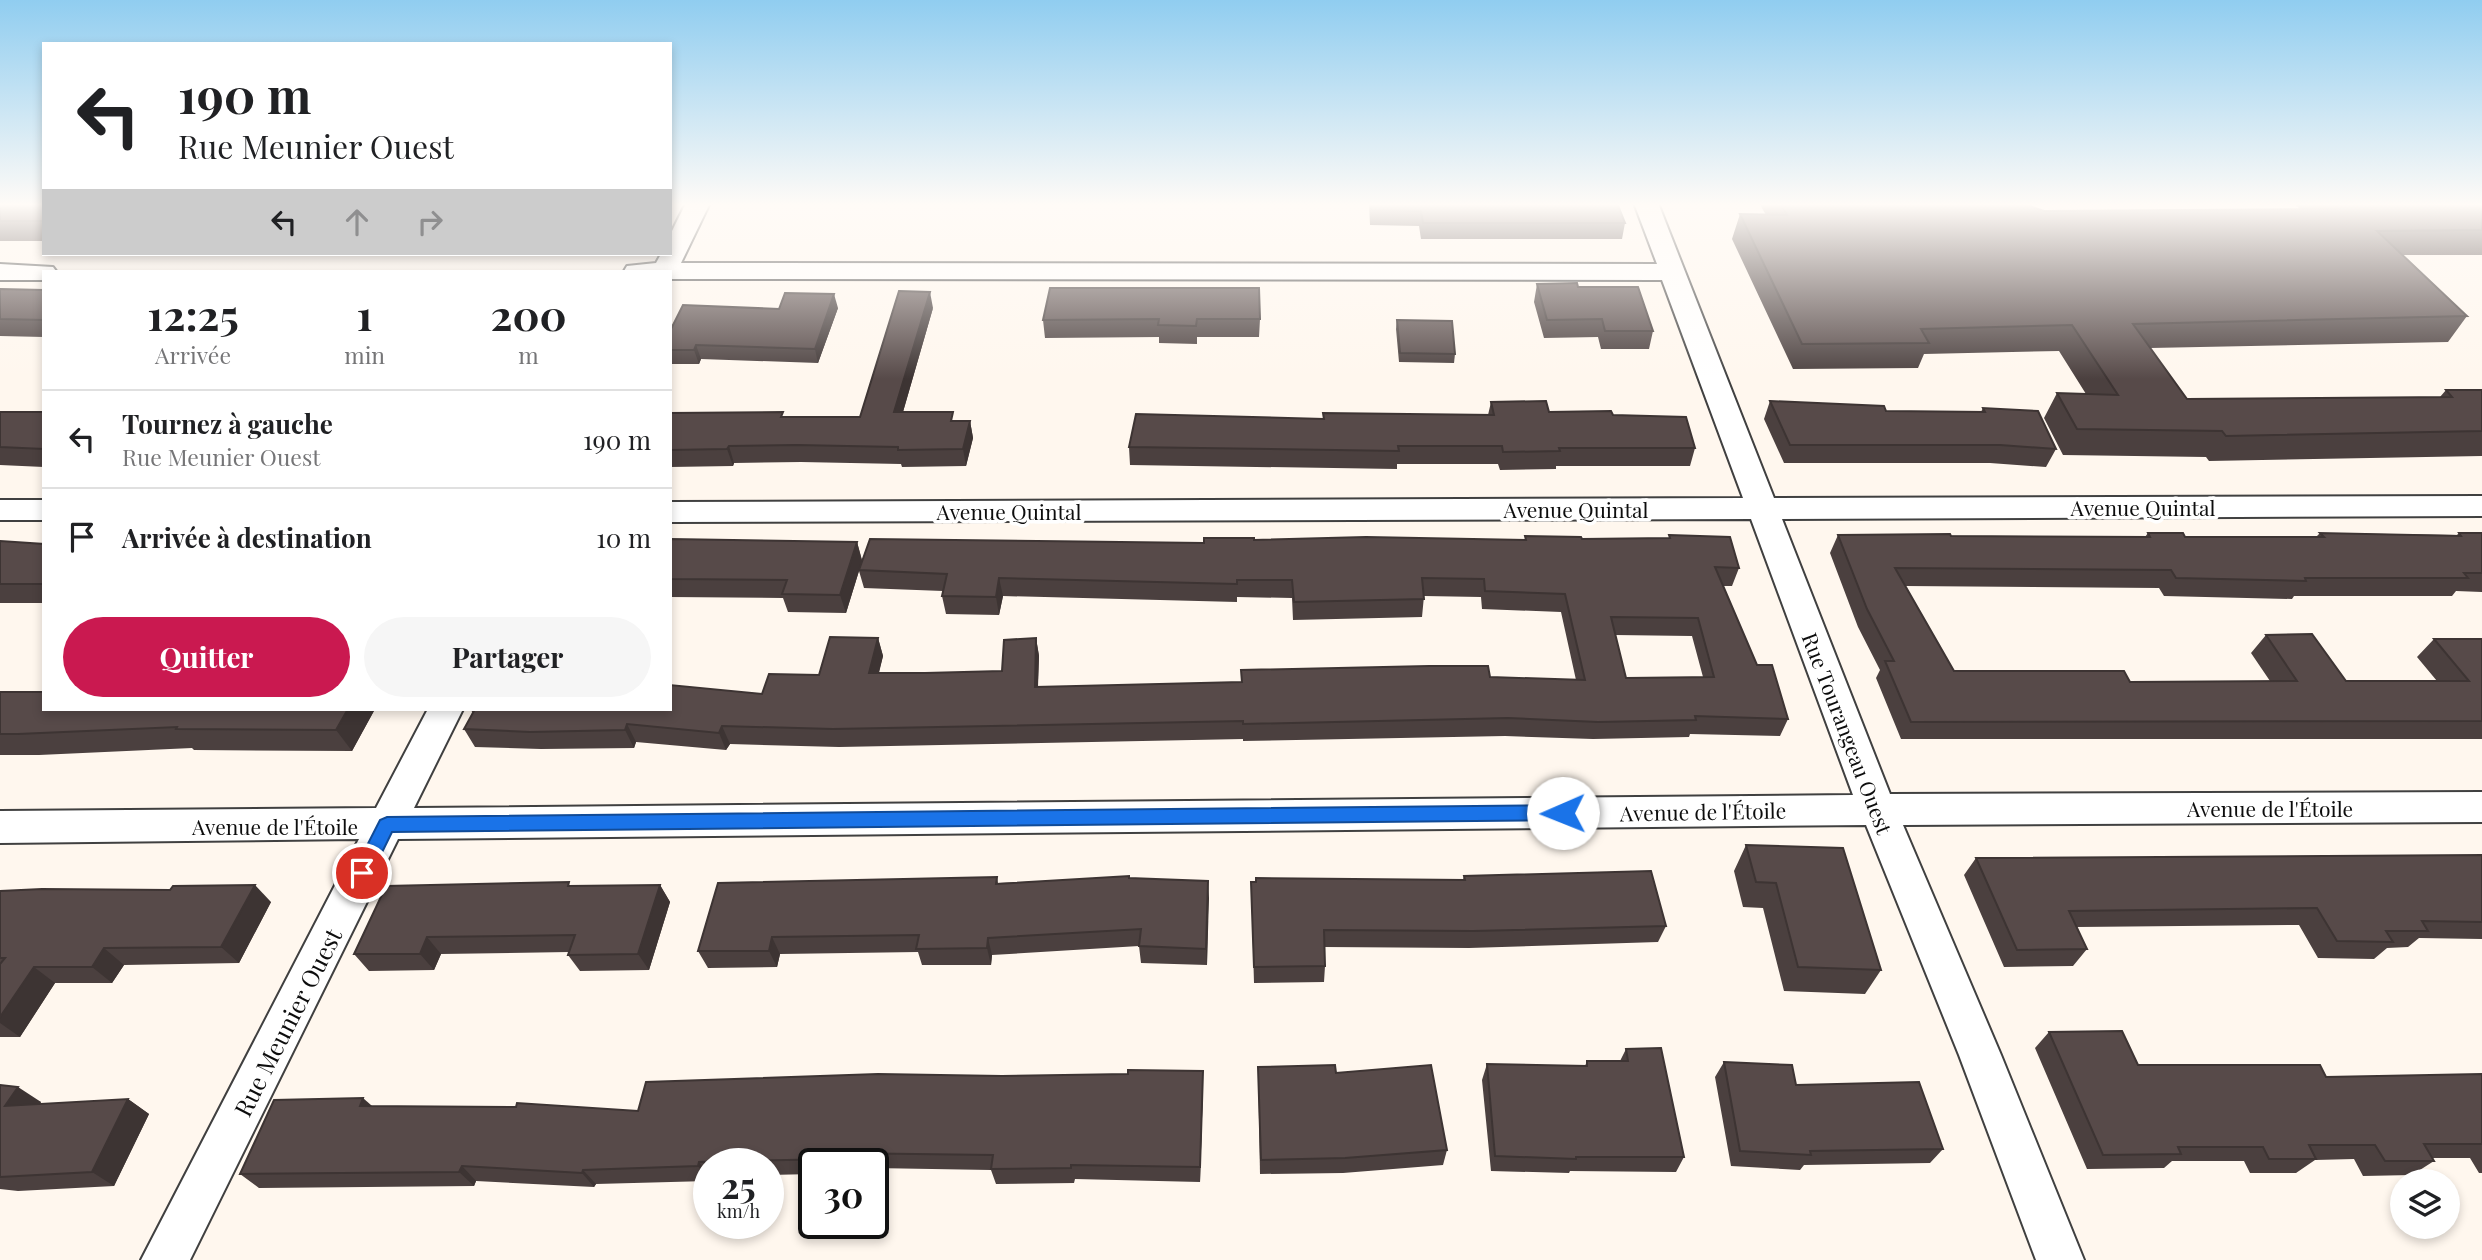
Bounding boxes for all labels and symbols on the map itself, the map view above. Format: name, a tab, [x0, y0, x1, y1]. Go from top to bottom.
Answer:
street label: Avenue Quintal	[2070, 493, 2215, 521]
street label: Avenue Quintal	[1503, 495, 1648, 523]
street label: Avenue Quintal	[936, 497, 1081, 525]
street label: Rue Tourangeau Ouest	[1797, 628, 1900, 838]
position arrow	[1526, 776, 1600, 850]
street label: Avenue de l'Étoile	[2186, 794, 2353, 822]
street label: Avenue de l'Étoile	[1619, 796, 1786, 826]
street label: Avenue de l'Étoile	[191, 812, 358, 840]
pin	[332, 843, 392, 903]
street label: Rue Meunier Ouest	[226, 922, 348, 1121]
speed limit sign: 30	[798, 1148, 889, 1239]

